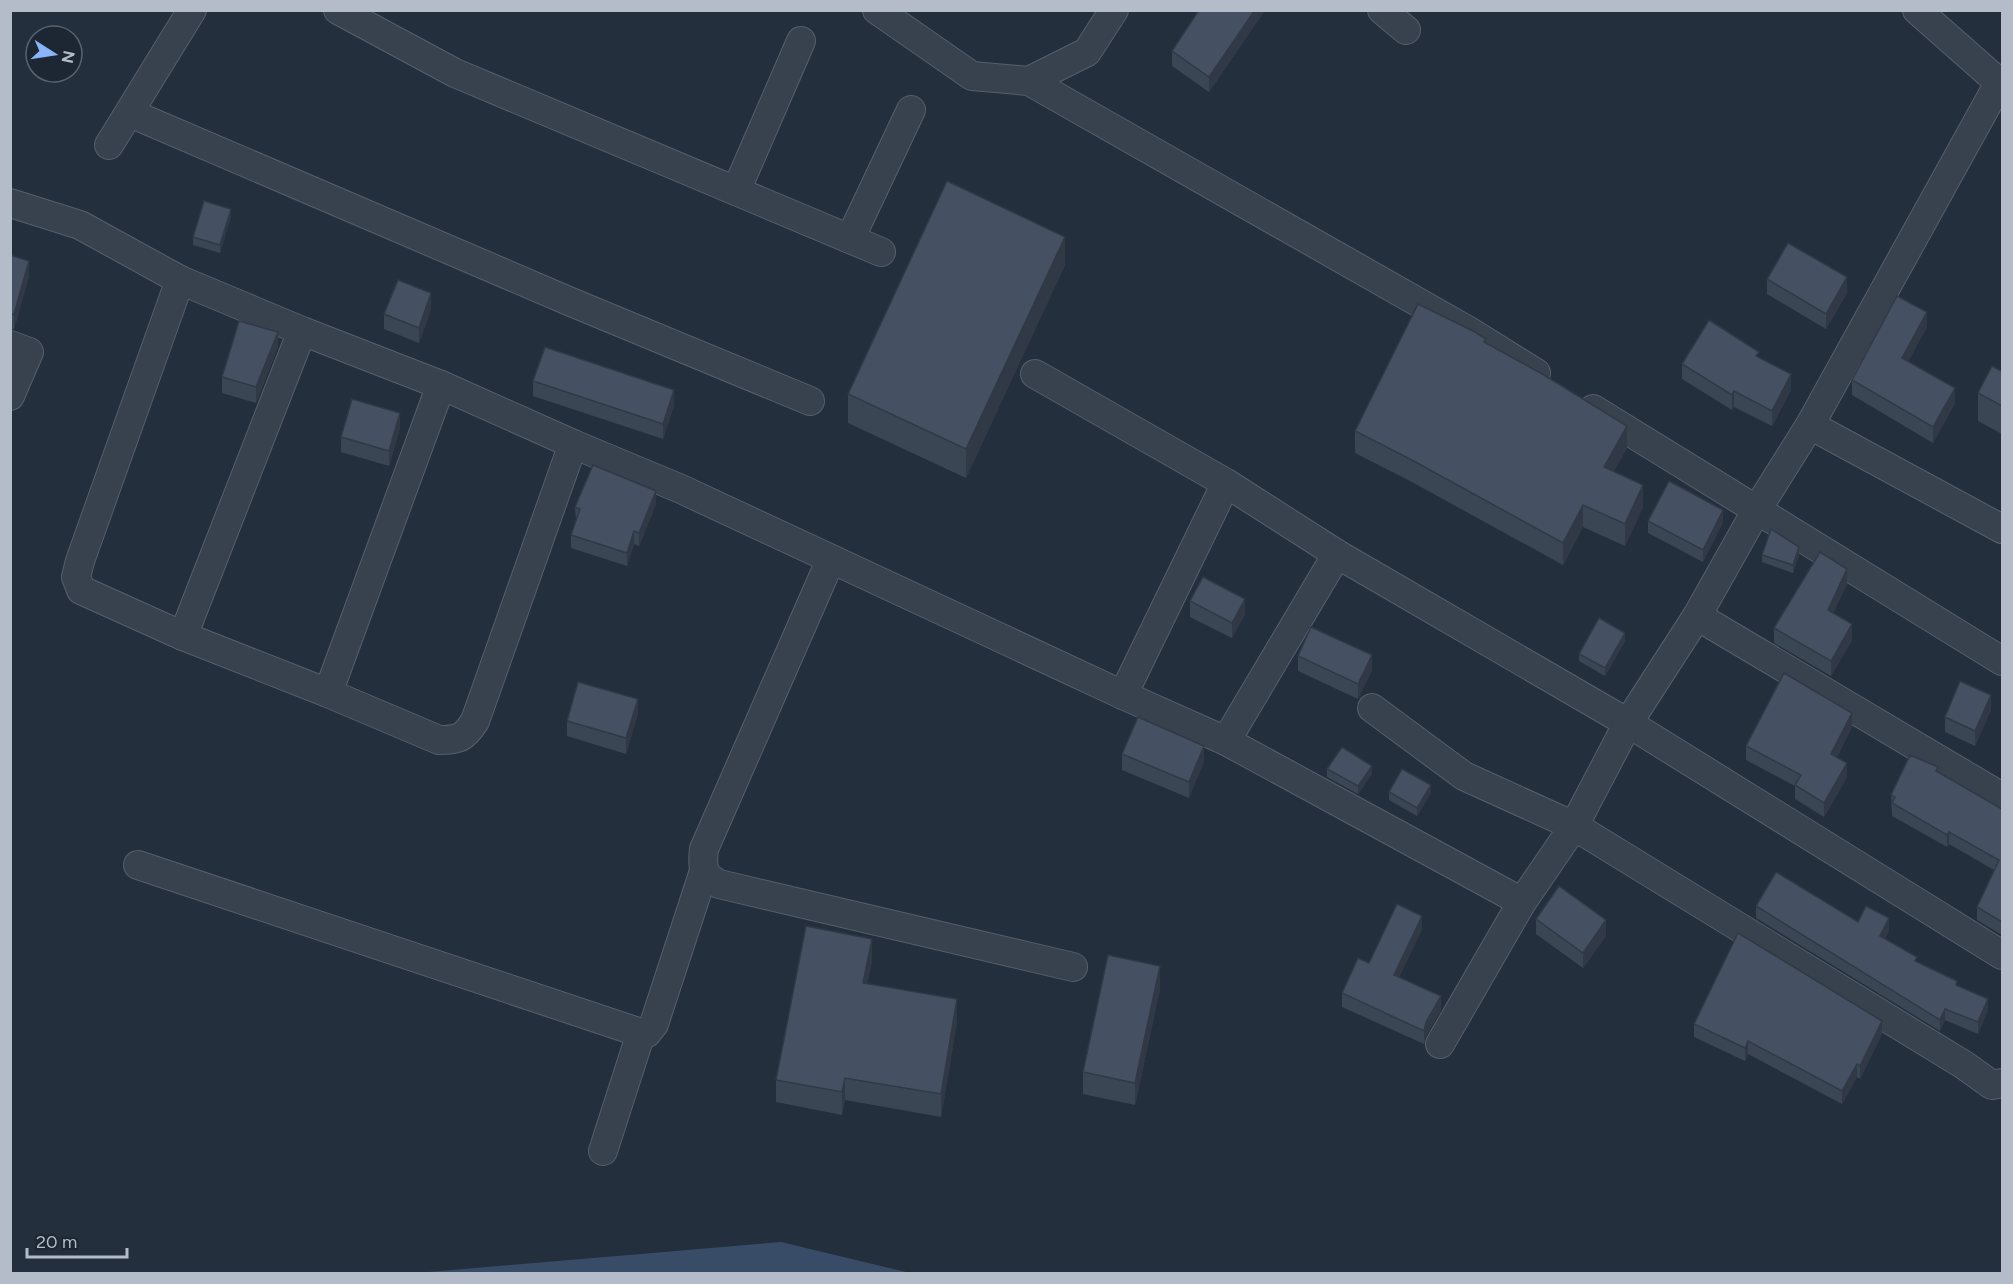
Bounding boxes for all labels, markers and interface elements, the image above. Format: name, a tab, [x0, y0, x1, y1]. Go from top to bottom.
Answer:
north arrow	[24, 24, 84, 84]
text: N	[58, 49, 79, 65]
scale bar	[27, 1221, 128, 1259]
text: 20 m	[36, 1231, 77, 1253]

